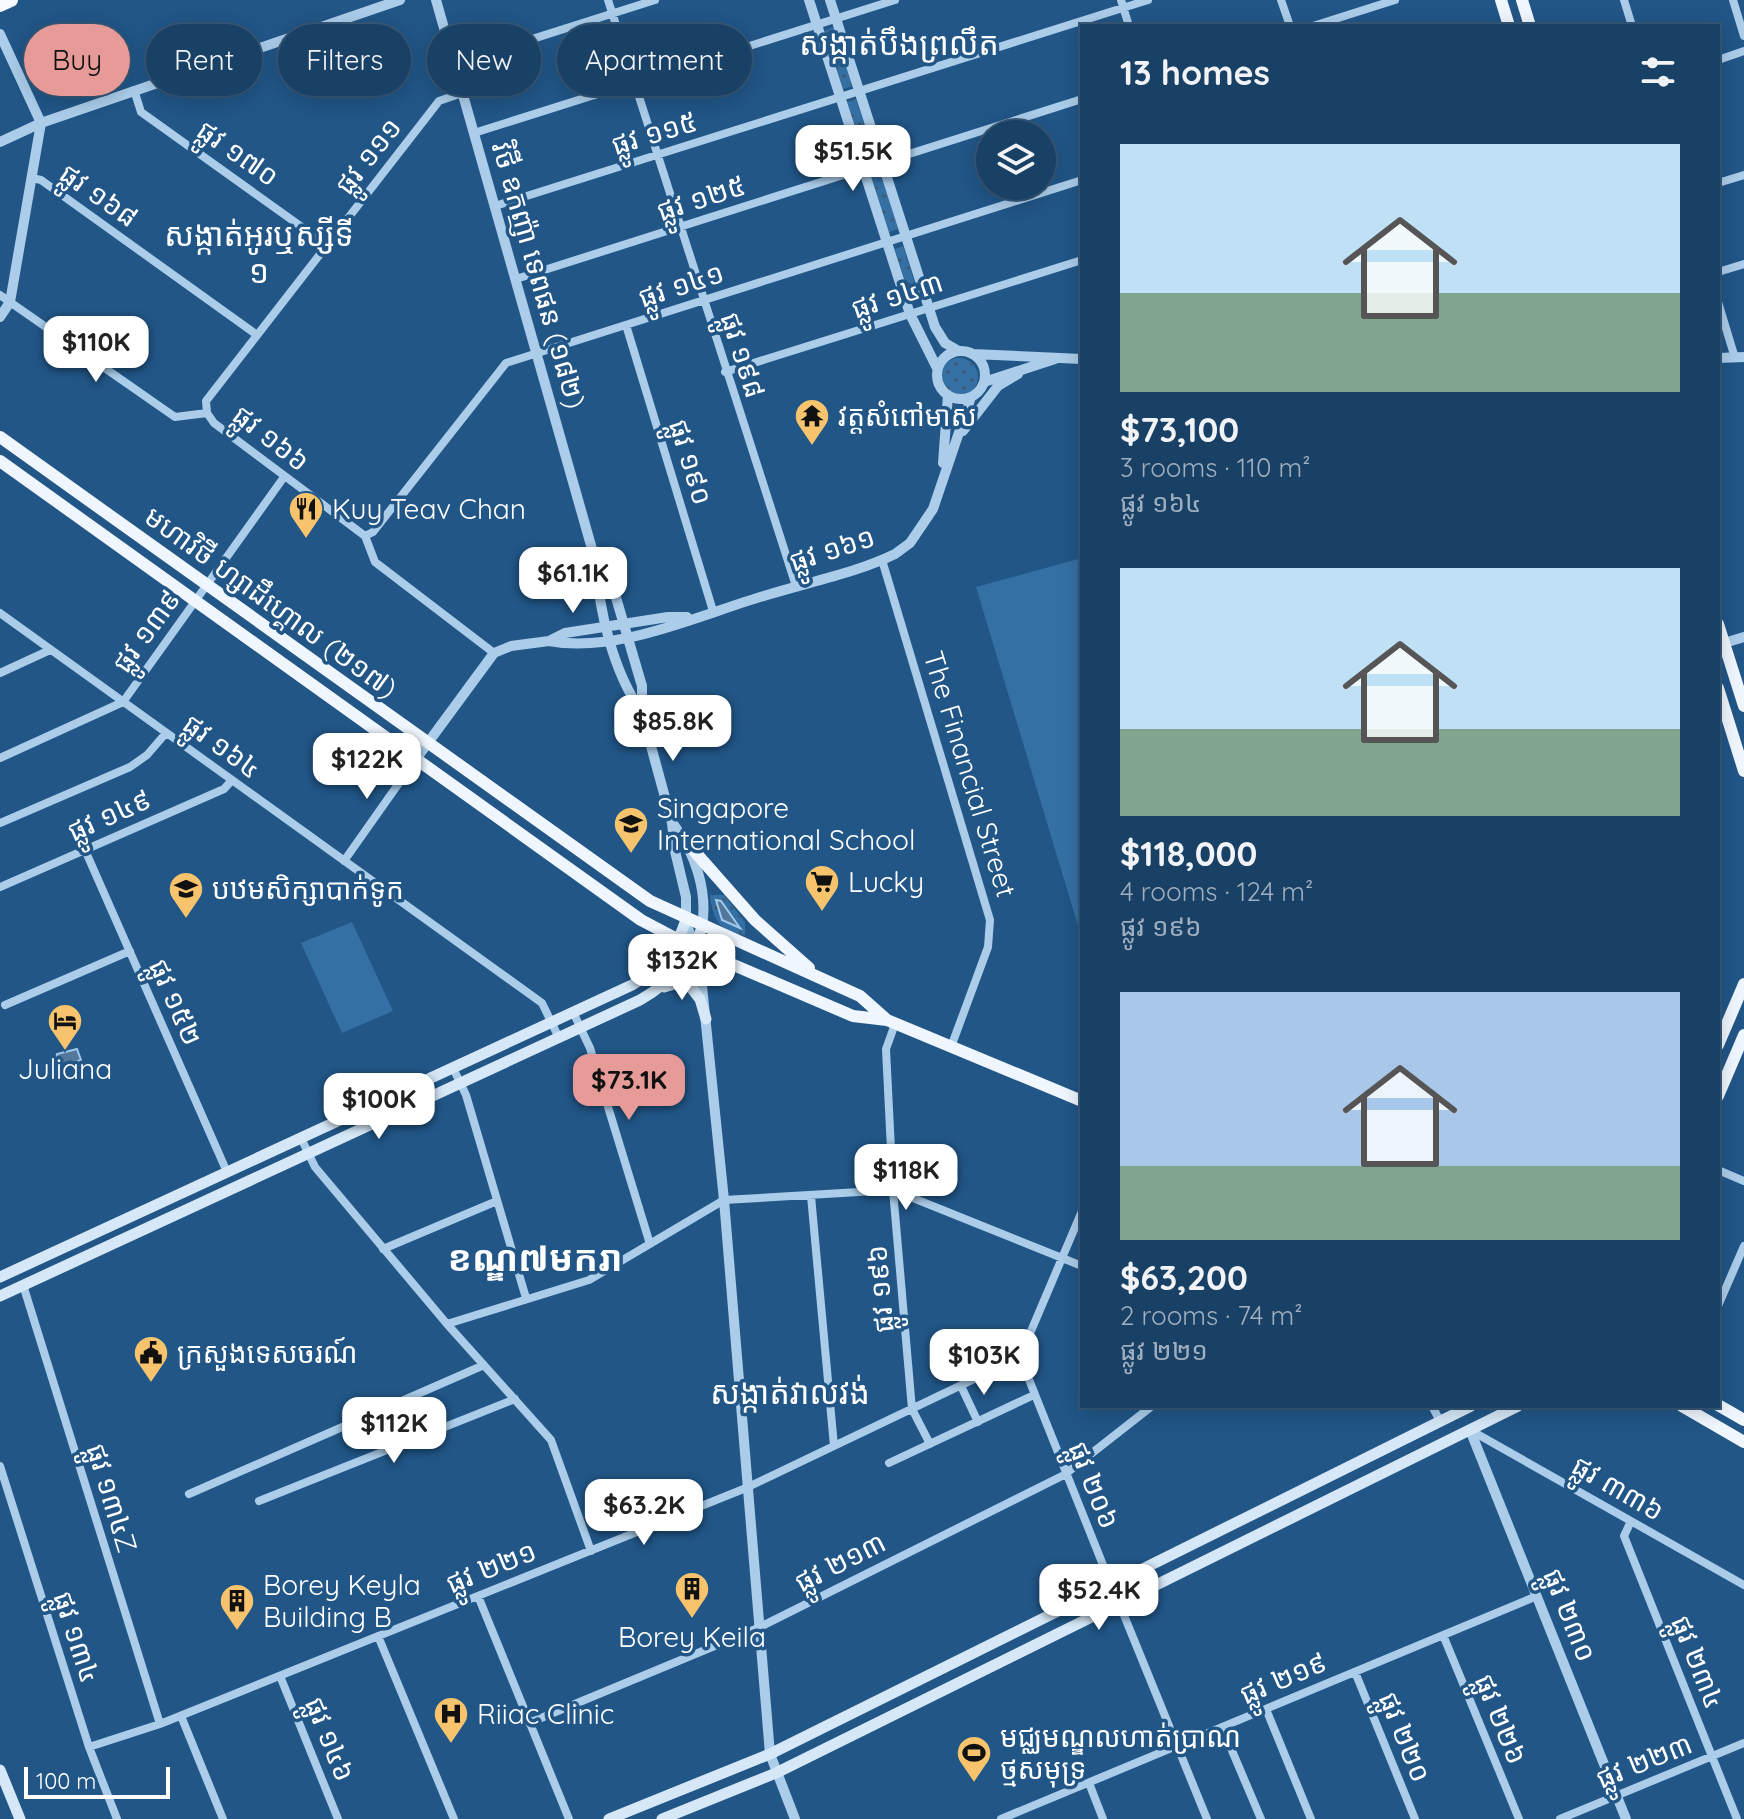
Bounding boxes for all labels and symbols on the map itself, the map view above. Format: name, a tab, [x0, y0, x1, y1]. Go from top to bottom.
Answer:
district label: សង្កាត់បឹងព្រលឹត	[799, 23, 999, 64]
street label: ផ្លូវ ១១៥	[607, 103, 703, 170]
street label: ផ្លូវ ១១១	[327, 110, 415, 206]
street label: ផ្លូវ ១៧០	[186, 112, 286, 200]
pin: $51.5K	[788, 125, 918, 193]
street label: វិថី ឧកញ៉ា ទេពផន (១៨២)	[485, 137, 594, 412]
street label: ផ្លូវ ១៦៨	[48, 155, 145, 241]
street label: ផ្លូវ ១២៥	[652, 167, 752, 236]
district label: សង្កាត់អូរឬស្សីទី ១	[164, 214, 354, 291]
street label: ផ្លូវ ១៤១	[634, 254, 731, 323]
street label: ផ្លូវ ១៤៣	[847, 263, 950, 334]
street label: ផ្លូវ ១៩៨	[705, 308, 774, 405]
pin: $110K	[40, 316, 152, 384]
street label: ផ្លូវ ១៦៦	[221, 397, 317, 485]
temple icon: វត្តសំពៅមាស	[793, 397, 831, 447]
place label: វត្តសំពៅមាស	[838, 398, 977, 434]
street label: ផ្លូវ ១៩០	[654, 415, 721, 511]
restaurant icon: Kuy Teav Chan	[287, 490, 325, 540]
place label: Kuy Teav Chan	[332, 491, 526, 526]
street label: មហាវិថី ហ្សាដឹហ្គោល (២១៧)	[138, 498, 405, 706]
street label: ផ្លូវ ១៦១	[785, 518, 882, 587]
pin: $61.1K	[508, 547, 638, 615]
street label: ផ្លូវ ១៣៩	[104, 582, 194, 684]
street label: The Financial Street	[916, 647, 1025, 901]
pin: $85.8K	[608, 695, 738, 763]
street label: ផ្លូវ ១៦៤	[172, 706, 268, 792]
pin: $122K	[311, 733, 423, 801]
street label: ផ្លូវ ១៤៩	[62, 781, 159, 856]
place label: Singapore International School	[657, 790, 915, 857]
school or university icon: Singapore International School	[612, 805, 650, 855]
supermarket icon: Lucky	[803, 863, 841, 913]
place label: Lucky	[848, 864, 924, 899]
school or university icon: បឋមសិក្សាបាក់ទូក	[167, 870, 205, 920]
place label: បឋមសិក្សាបាក់ទូក	[212, 871, 404, 907]
pin: $132K	[626, 934, 738, 1002]
street label: ផ្លូវ ១៥២	[134, 953, 211, 1054]
hotel icon: Juliana	[46, 1002, 84, 1052]
place label: Juliana	[18, 1051, 112, 1086]
pin: $73.1K	[564, 1054, 694, 1122]
pin: $100K	[323, 1073, 435, 1141]
pin: $118K	[850, 1144, 962, 1212]
district label: ខណ្ឌ៧មករា	[448, 1235, 622, 1281]
street label: ផ្លូវ ១៩៦	[858, 1243, 909, 1334]
pin: $103K	[928, 1329, 1040, 1397]
public building icon: ក្រសួងទេសចរណ៍	[132, 1334, 170, 1384]
place label: ក្រសួងទេសចរណ៍	[177, 1335, 357, 1371]
district label: សង្កាត់វាលវង់	[710, 1372, 870, 1413]
pin: $112K	[338, 1397, 450, 1465]
street label: ផ្លូវ ២០៦	[1053, 1436, 1128, 1537]
street label: ផ្លូវ ១៣៤Z	[71, 1439, 146, 1559]
street label: ផ្លូវ ៣៣៦	[1562, 1447, 1671, 1535]
pin: $63.2K	[579, 1479, 709, 1547]
street label: ផ្លូវ ២១៣	[788, 1524, 895, 1607]
street label: ផ្លូវ ២២១	[440, 1533, 544, 1608]
street label: ផ្លូវ ២៣០	[1528, 1563, 1605, 1670]
pin: $52.4K	[1034, 1564, 1164, 1632]
place label: Borey Keyla Building B	[263, 1567, 421, 1634]
building icon: Borey Keila	[673, 1570, 711, 1620]
building icon: Borey Keyla Building B	[218, 1582, 256, 1632]
street label: ផ្លូវ ១៣៤	[38, 1587, 109, 1690]
street label: ផ្លូវ ២៣៤	[1656, 1610, 1733, 1717]
place label: Borey Keila	[618, 1619, 766, 1654]
street label: ផ្លូវ ២១៩	[1234, 1644, 1335, 1719]
street label: ផ្លូវ ២២៦	[1460, 1668, 1535, 1772]
street label: ផ្លូវ ២២០	[1364, 1686, 1439, 1790]
street label: ផ្លូវ ១៤៦	[290, 1692, 363, 1789]
hospital icon: Riiac Clinic	[432, 1695, 470, 1745]
place label: Riiac Clinic	[477, 1696, 614, 1731]
place label: មជ្ឈមណ្ឌលហាត់ប្រាណ ថ្មសមុទ្រ	[1000, 1719, 1241, 1788]
street label: ផ្លូវ ២២៣	[1591, 1725, 1700, 1803]
sports icon: មជ្ឈមណ្ឌលហាត់ប្រាណ ថ្មសមុទ្រ	[955, 1734, 993, 1784]
scale bar	[24, 1763, 170, 1799]

